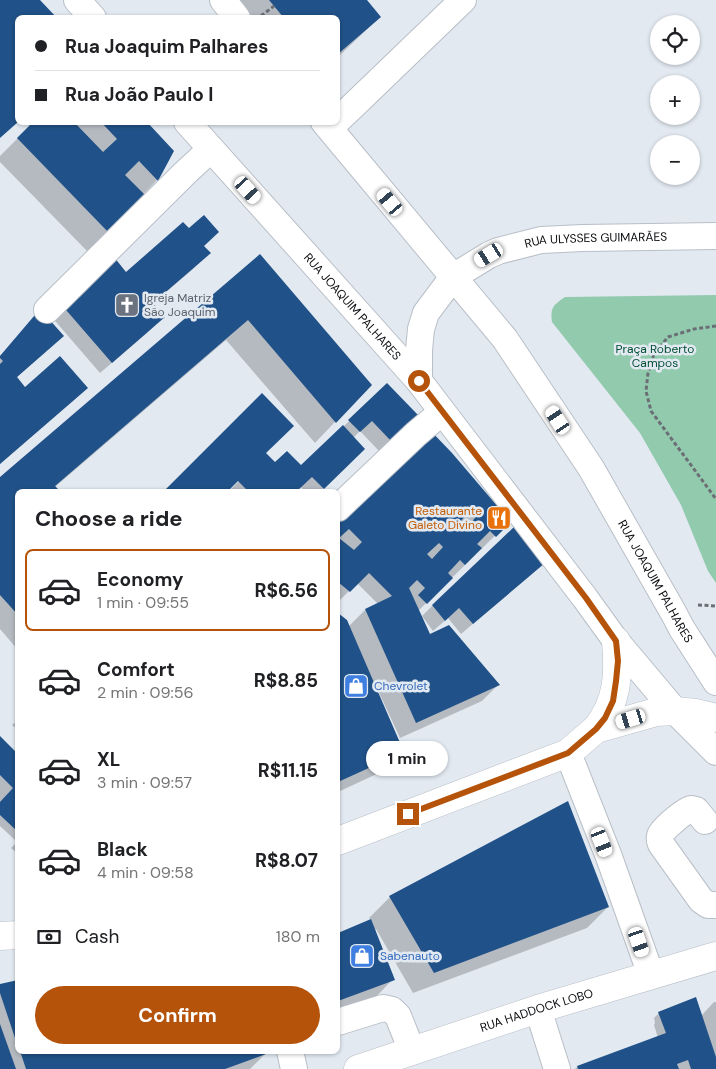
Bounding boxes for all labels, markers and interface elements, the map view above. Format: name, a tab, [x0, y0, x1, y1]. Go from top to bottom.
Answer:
map controls	[650, 15, 700, 185]
button: locate	[650, 15, 700, 65]
text: Rua Joaquim Palhares	[65, 34, 268, 59]
button: +	[650, 75, 700, 125]
text: Rua João Paulo I	[65, 82, 214, 107]
button: −	[650, 135, 700, 185]
car	[232, 174, 263, 206]
car	[374, 186, 405, 218]
street label: RUA ULYSSES GUIMARÃES	[523, 229, 667, 252]
car	[472, 241, 505, 269]
street label: RUA JOAQUIM PALHARES	[300, 250, 405, 364]
place label: Igreja Matriz São Joaquim	[144, 290, 215, 320]
church icon: Igreja Matriz São Joaquim	[114, 292, 140, 318]
park label: Praça Roberto Campos	[616, 341, 694, 371]
route start	[408, 370, 430, 392]
car	[543, 403, 572, 437]
place label: Restaurante Galeto Divino	[408, 503, 482, 533]
text: Choose a ride	[35, 504, 183, 533]
restaurant icon: Restaurante Galeto Divino	[486, 505, 512, 531]
street label: RUA JOAQUIM PALHARES	[614, 517, 697, 646]
text: Economy	[97, 567, 184, 592]
icon: car	[37, 568, 82, 613]
text: R$6.56	[254, 578, 318, 603]
text: 1 min · 09:55	[97, 592, 189, 613]
text: Comfort	[97, 657, 175, 682]
icon: car	[37, 658, 82, 703]
text: R$8.85	[254, 668, 318, 693]
shop icon: Chevrolet	[343, 673, 369, 699]
place label: Chevrolet	[374, 678, 428, 694]
text: 2 min · 09:56	[97, 682, 193, 703]
car	[614, 707, 647, 731]
callout: 1 min	[367, 742, 449, 776]
text: XL	[97, 747, 120, 772]
icon: car	[37, 748, 82, 793]
text: 1 min	[388, 748, 426, 769]
text: R$11.15	[258, 758, 318, 783]
text: 3 min · 09:57	[97, 772, 192, 793]
route end	[397, 803, 419, 825]
car	[589, 825, 614, 859]
text: Black	[97, 837, 148, 862]
icon: car	[37, 838, 82, 883]
text: R$8.07	[255, 848, 318, 873]
text: 4 min · 09:58	[97, 862, 194, 883]
icon: cash	[35, 923, 63, 951]
text: Cash	[75, 924, 119, 949]
car	[627, 925, 650, 959]
text: 180 m	[276, 926, 320, 947]
shop icon: Sabenauto	[349, 943, 375, 969]
place label: Sabenauto	[380, 948, 440, 964]
street label: RUA HADDOCK LOBO	[478, 985, 595, 1036]
button: Confirm	[35, 986, 320, 1044]

